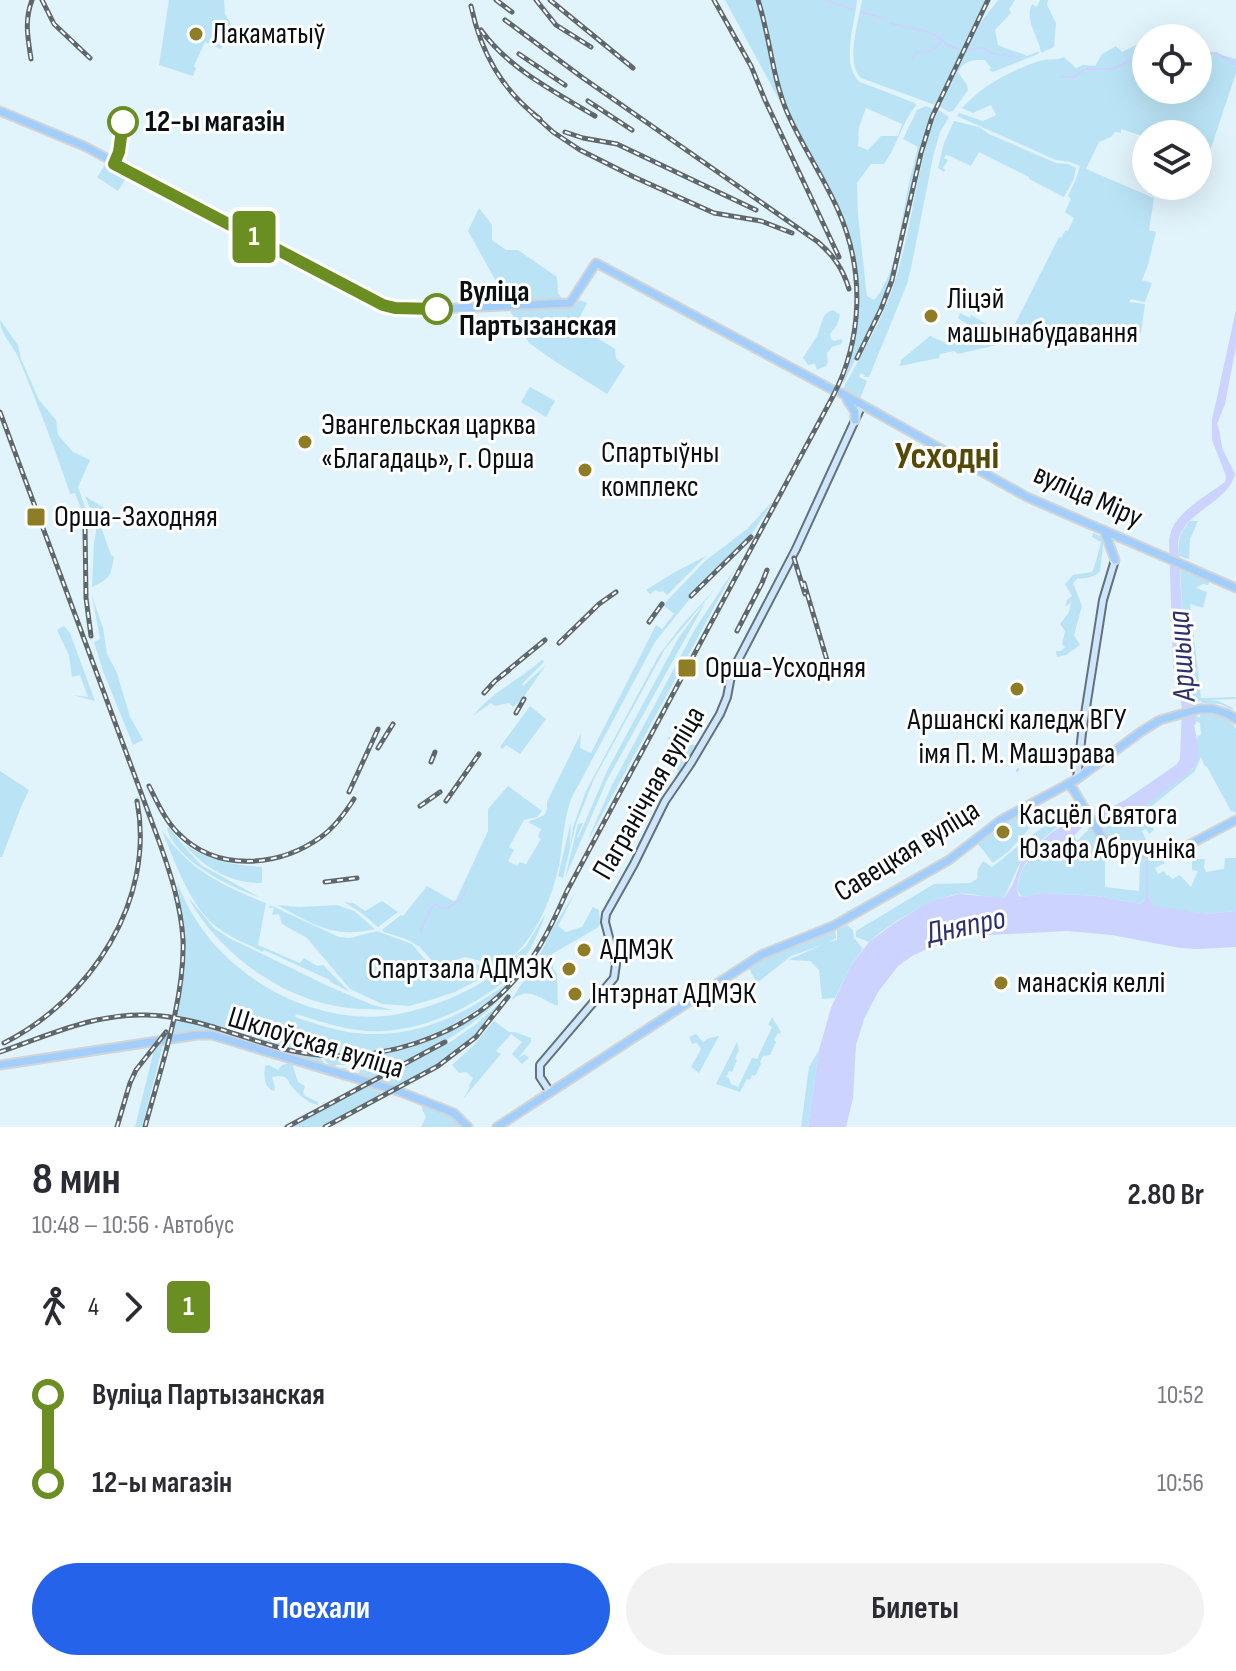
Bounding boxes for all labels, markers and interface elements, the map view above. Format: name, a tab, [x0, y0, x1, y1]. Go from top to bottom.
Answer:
place label: Лакаматыў	[212, 16, 326, 52]
map controls	[1132, 24, 1212, 200]
button: locate	[1132, 24, 1212, 104]
marker: Лакаматыў	[187, 25, 205, 43]
place label: 12-ы магазін	[145, 104, 285, 140]
marker: 12-ы магазін	[108, 107, 138, 137]
button: layers	[1132, 120, 1212, 200]
line badge: 1	[228, 211, 280, 263]
text: 1	[249, 220, 259, 253]
place label: Вуліца Партызанская	[459, 274, 617, 344]
place label: Ліцэй машынабудавання	[947, 281, 1138, 351]
marker: Вуліца Партызанская	[422, 294, 452, 324]
marker: Ліцэй машынабудавання	[922, 307, 940, 325]
place label: Эвангельская царква «Благадаць», г. Орша	[321, 407, 536, 477]
marker: Эвангельская царква «Благадаць», г. Орша	[296, 433, 314, 451]
district label: Усходні	[895, 434, 999, 479]
place label: Спартыўны комплекс	[601, 435, 719, 505]
street label: вуліца Міру	[1028, 456, 1148, 536]
marker: Спартыўны комплекс	[576, 461, 594, 479]
place label: Орша-Заходняя	[54, 499, 218, 535]
marker: Орша-Заходняя	[25, 506, 47, 528]
water label: Аршыца	[1159, 609, 1205, 705]
place label: Орша-Усходняя	[705, 650, 866, 686]
marker: Орша-Усходняя	[676, 657, 698, 679]
marker: Аршанскі каледж ВГУ імя П. М. Машэрава	[1008, 680, 1026, 698]
street label: Пагранічная вуліца	[585, 700, 713, 886]
place label: Аршанскі каледж ВГУ імя П. М. Машэрава	[907, 702, 1127, 772]
street label: Савецкая вуліца	[828, 792, 986, 910]
place label: Касцёл Святога Юзафа Абручніка	[1019, 797, 1196, 867]
marker: Касцёл Святога Юзафа Абручніка	[994, 823, 1012, 841]
water label: Дняпро	[921, 899, 1009, 954]
place label: АДМЭК	[599, 932, 674, 968]
marker: АДМЭК	[575, 941, 593, 959]
place label: Спартзала АДМЭК	[368, 951, 554, 987]
marker: Спартзала АДМЭК	[560, 960, 578, 978]
place label: манаскія келлі	[1017, 965, 1165, 1001]
marker: манаскія келлі	[992, 974, 1010, 992]
place label: Інтэрнат АДМЭК	[591, 976, 757, 1012]
marker: Інтэрнат АДМЭК	[566, 985, 584, 1003]
street label: Шклоўская вуліца	[224, 999, 408, 1087]
text: 8 мин	[32, 1153, 121, 1206]
text: 2.80 Br	[1127, 1177, 1204, 1213]
text: 10:48 – 10:56 · Автобус	[32, 1210, 235, 1241]
icon: walk	[32, 1285, 76, 1329]
icon: forward	[111, 1285, 155, 1329]
text: 1	[183, 1290, 194, 1323]
text: 4	[88, 1292, 99, 1323]
text: Вуліца Партызанская	[92, 1377, 325, 1413]
text: 10:52	[1158, 1380, 1204, 1411]
text: 12-ы магазін	[92, 1465, 232, 1501]
text: 10:56	[1157, 1468, 1204, 1499]
button: Поехали	[32, 1563, 610, 1655]
button: Билеты	[626, 1563, 1204, 1655]

